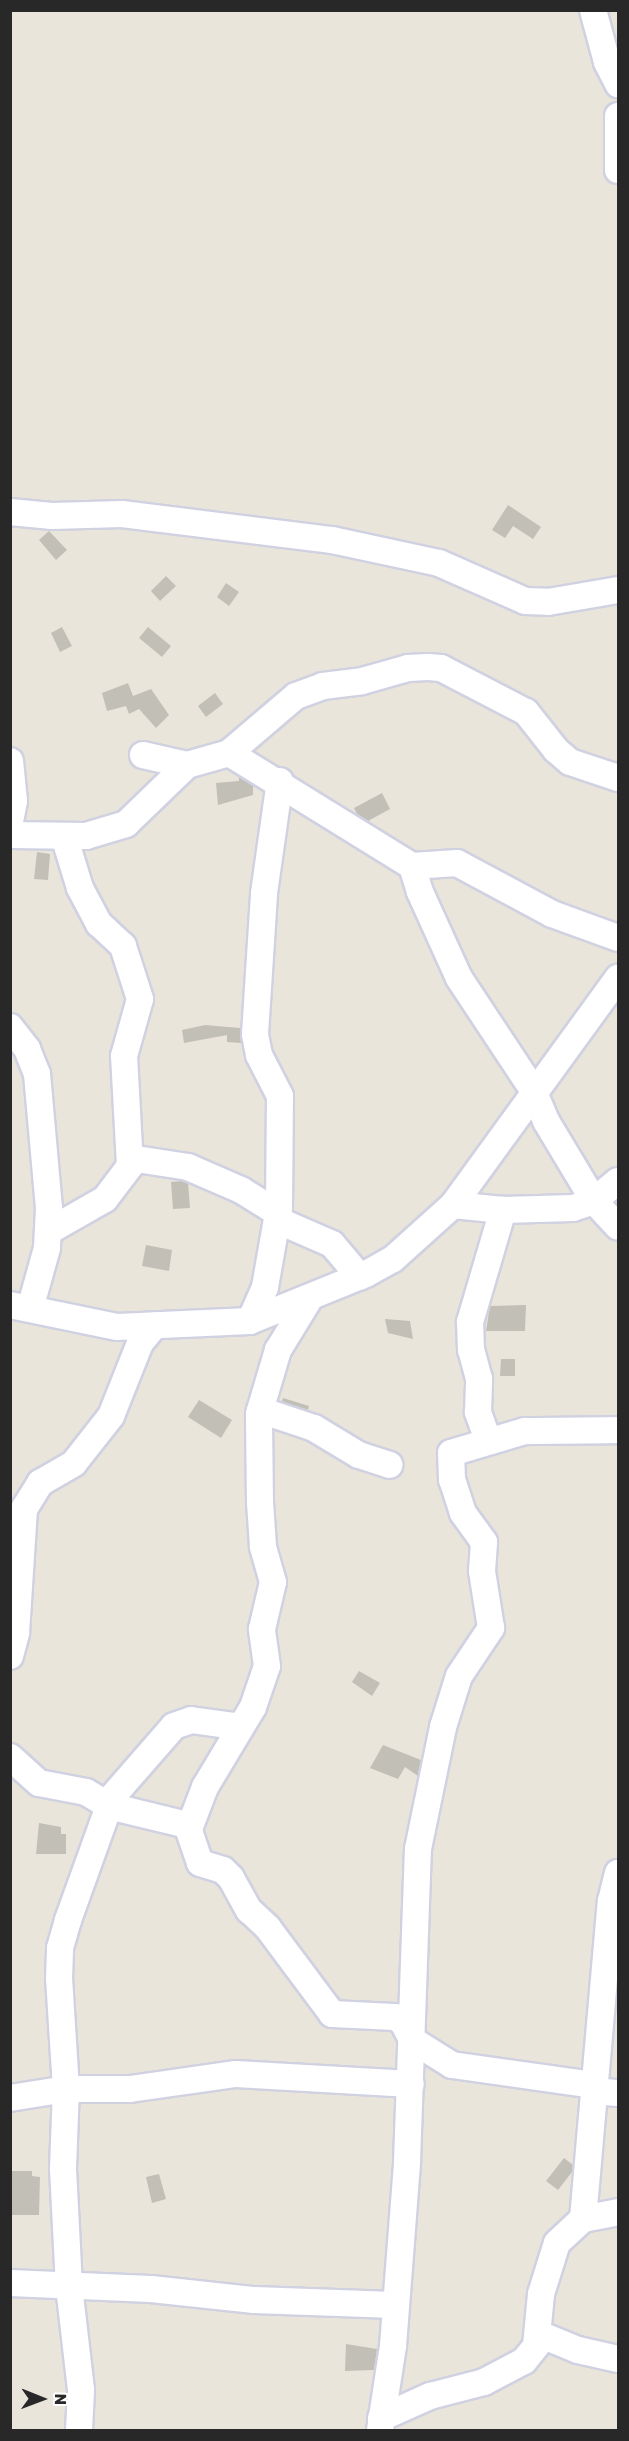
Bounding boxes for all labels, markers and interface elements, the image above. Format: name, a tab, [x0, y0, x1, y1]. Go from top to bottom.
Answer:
north arrow	[12, 2369, 72, 2429]
text: N	[51, 2393, 70, 2405]

